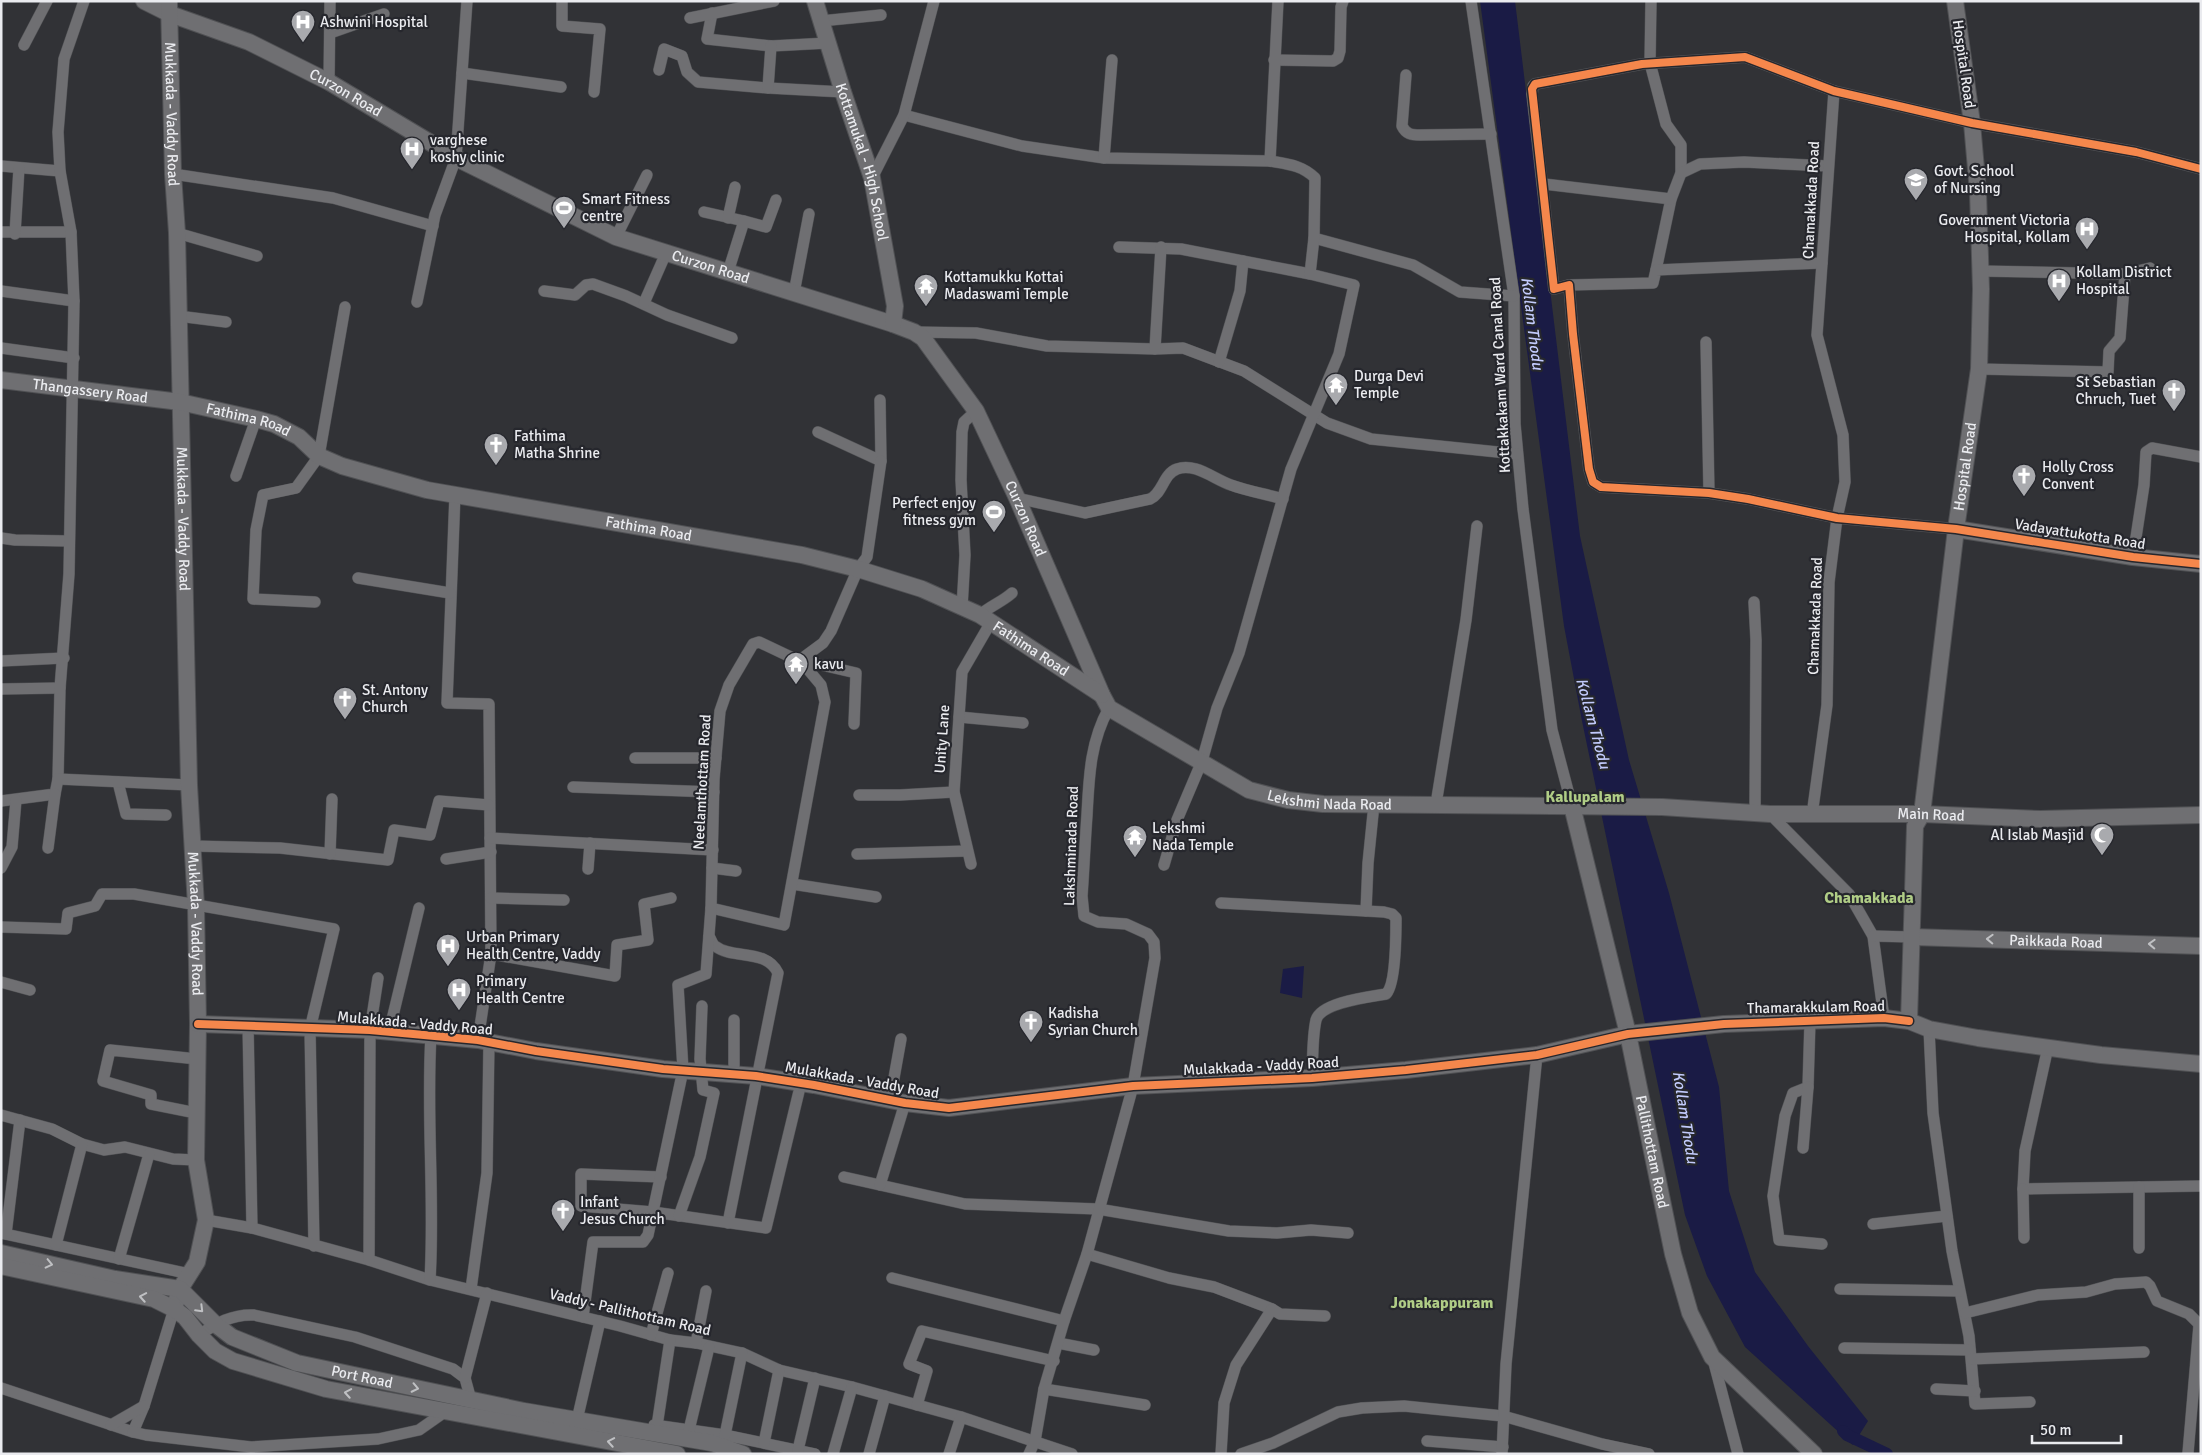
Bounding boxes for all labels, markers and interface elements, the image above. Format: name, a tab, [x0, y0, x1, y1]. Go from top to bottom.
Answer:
hospital icon: Ashwini Hospital	[290, 9, 316, 43]
place label: Ashwini Hospital	[320, 13, 428, 31]
street label: Hospital Road	[1949, 19, 1979, 109]
street label: Mukkada - Vaddy Road	[161, 42, 183, 187]
street label: Curzon Road	[306, 65, 385, 121]
street label: Kottamukal - High School	[832, 81, 892, 242]
place label: varghese koshy clinic	[430, 131, 505, 166]
hospital icon: varghese koshy clinic	[399, 136, 425, 170]
street label: Chamakkada Road	[1799, 141, 1823, 259]
place label: Govt. School of Nursing	[1934, 162, 2014, 197]
school or university icon: Govt. School of Nursing	[1903, 167, 1929, 201]
place label: Smart Fitness centre	[582, 190, 671, 225]
sports icon: Smart Fitness centre	[551, 195, 577, 229]
place label: Government Victoria Hospital, Kollam	[1939, 211, 2070, 246]
hospital icon: Government Victoria Hospital, Kollam	[2074, 216, 2100, 250]
street label: Curzon Road	[669, 246, 752, 287]
place label: Kollam District Hospital	[2076, 263, 2172, 298]
place label: Kottamukku Kottai Madaswami Temple	[944, 268, 1069, 303]
hospital icon: Kollam District Hospital	[2046, 268, 2072, 302]
temple icon: Kottamukku Kottai Madaswami Temple	[913, 273, 939, 307]
water label: Kollam Thodu	[1516, 276, 1548, 372]
street label: Kottakkakam Ward Canal Road	[1486, 277, 1514, 473]
place label: Durga Devi Temple	[1354, 367, 1424, 402]
temple icon: Durga Devi Temple	[1323, 372, 1349, 406]
place label: St Sebastian Chruch, Tuet	[2075, 373, 2156, 408]
street label: Thangassery Road	[32, 375, 149, 407]
church icon: St Sebastian Chruch, Tuet	[2161, 378, 2187, 412]
street label: Fathima Road	[204, 399, 294, 440]
street label: Hospital Road	[1950, 421, 1980, 512]
place label: Fathima Matha Shrine	[514, 427, 600, 462]
church icon: Fathima Matha Shrine	[483, 432, 509, 466]
street label: Mukkada - Vaddy Road	[173, 446, 194, 591]
place label: Holly Cross Convent	[2042, 458, 2114, 493]
church icon: Holly Cross Convent	[2011, 463, 2037, 497]
street label: Curzon Road	[1001, 478, 1050, 559]
place label: Perfect enjoy fitness gym	[892, 494, 976, 529]
sports icon: Perfect enjoy fitness gym	[981, 499, 1007, 533]
street label: Fathima Road	[604, 512, 693, 545]
street label: Vadayattukotta Road	[2013, 515, 2147, 553]
street label: Chamakkada Road	[1804, 557, 1826, 675]
street label: Fathima Road	[990, 617, 1072, 680]
temple icon: kavu	[783, 651, 809, 685]
place label: kavu	[814, 655, 844, 673]
water label: Kollam Thodu	[1571, 676, 1615, 772]
place label: St. Antony Church	[362, 681, 428, 716]
church icon: St. Antony Church	[332, 686, 358, 720]
street label: Unity Lane	[931, 704, 953, 774]
street label: Neelamthottam Road	[689, 714, 715, 850]
street label: Lakshminada Road	[1060, 786, 1082, 906]
street label: Lekshmi Nada Road	[1265, 786, 1392, 814]
district label: Kallupalam	[1545, 787, 1625, 807]
street label: Main Road	[1897, 805, 1965, 825]
place label: Lekshmi Nada Temple	[1152, 819, 1234, 854]
mosque icon: Al Islab Masjid	[2089, 822, 2115, 856]
temple icon: Lekshmi Nada Temple	[1122, 824, 1148, 858]
place label: Al Islab Masjid	[1991, 826, 2084, 844]
street label: Mukkada - Vaddy Road	[184, 851, 207, 996]
district label: Chamakkada	[1824, 888, 1914, 908]
place label: Urban Primary Health Centre, Vaddy	[466, 928, 601, 963]
street label: Paikkada Road	[2009, 931, 2103, 952]
hospital icon: Urban Primary Health Centre, Vaddy	[435, 933, 461, 967]
one-way arrow	[1985, 934, 1993, 944]
one-way arrow	[2148, 939, 2156, 949]
place label: Primary Health Centre	[476, 972, 565, 1007]
hospital icon: Primary Health Centre	[446, 977, 472, 1011]
street label: Thamarakkulam Road	[1747, 997, 1885, 1017]
place label: Kadisha Syrian Church	[1048, 1004, 1138, 1039]
street label: Mulakkada - Vaddy Road	[336, 1007, 494, 1039]
church icon: Kadisha Syrian Church	[1018, 1009, 1044, 1043]
street label: Mulakkada - Vaddy Road	[1183, 1053, 1340, 1079]
street label: Mulakkada - Vaddy Road	[784, 1058, 941, 1102]
water label: Kollam Thodu	[1668, 1069, 1702, 1166]
street label: Pallithottam Road	[1632, 1094, 1672, 1210]
place label: Infant Jesus Church	[580, 1193, 665, 1228]
church icon: Infant Jesus Church	[550, 1198, 576, 1232]
one-way arrow	[44, 1258, 53, 1269]
street label: Vaddy - Pallithottam Road	[547, 1285, 713, 1339]
one-way arrow	[139, 1293, 148, 1303]
district label: Jonakappuram	[1391, 1293, 1493, 1313]
one-way arrow	[195, 1303, 204, 1312]
street label: Port Road	[330, 1361, 394, 1392]
one-way arrow	[411, 1382, 419, 1392]
one-way arrow	[344, 1389, 353, 1399]
scale bar	[2032, 1412, 2121, 1444]
text: 50 m	[2040, 1421, 2071, 1439]
one-way arrow	[607, 1437, 616, 1447]

